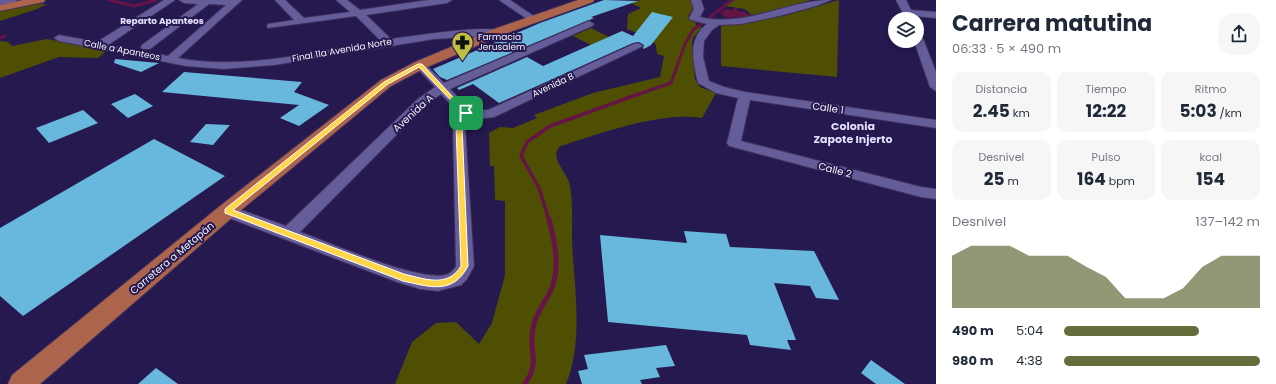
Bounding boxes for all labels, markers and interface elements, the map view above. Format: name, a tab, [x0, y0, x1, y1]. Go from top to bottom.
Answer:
text: Carrera matutina	[952, 8, 1152, 39]
map controls	[888, 12, 924, 48]
button: layers	[888, 12, 924, 48]
button: share	[1218, 13, 1260, 55]
district label: Reparto Apanteos	[120, 15, 204, 27]
pharmacy icon: Farmacia Jerusalem	[449, 29, 475, 62]
place label: Farmacia Jerusalem	[478, 31, 525, 53]
street label: Final 11a Avenida Norte	[291, 35, 393, 65]
street label: Calle a Apanteos	[83, 37, 161, 63]
text: 06:33 · 5 × 490 m	[952, 39, 1061, 58]
street label: Avenida B	[530, 70, 576, 100]
text: Distancia	[976, 81, 1027, 97]
text: Tiempo	[1085, 81, 1127, 97]
text: Ritmo	[1195, 81, 1227, 97]
street label: Avenida A	[389, 90, 437, 135]
pin	[449, 96, 483, 130]
street label: Calle 1	[811, 98, 845, 118]
text: 2.45	[973, 99, 1010, 123]
text: 12:22	[1086, 99, 1126, 123]
text: 5:03	[1179, 99, 1217, 123]
icon: arrive	[455, 102, 477, 124]
text: km	[1010, 105, 1030, 121]
text: /km	[1217, 105, 1242, 121]
district label: Colonia Zapote Injerto	[814, 118, 892, 147]
text: Desnivel	[978, 149, 1024, 165]
text: Pulso	[1092, 149, 1120, 165]
text: kcal	[1199, 149, 1222, 165]
street label: Calle 2	[817, 158, 854, 182]
text: 25	[984, 167, 1005, 191]
text: 164	[1077, 167, 1106, 191]
text: 154	[1196, 167, 1225, 191]
text: m	[1005, 173, 1019, 189]
text: bpm	[1106, 173, 1135, 189]
text: Desnivel	[952, 212, 1006, 231]
text: 137–142 m	[1196, 212, 1260, 231]
street label: Carretera a Metapán	[127, 218, 217, 298]
text: 490 m	[952, 321, 994, 340]
text: 5:04	[1016, 321, 1043, 340]
text: 980 m	[952, 351, 993, 370]
text: 4:38	[1016, 351, 1043, 370]

